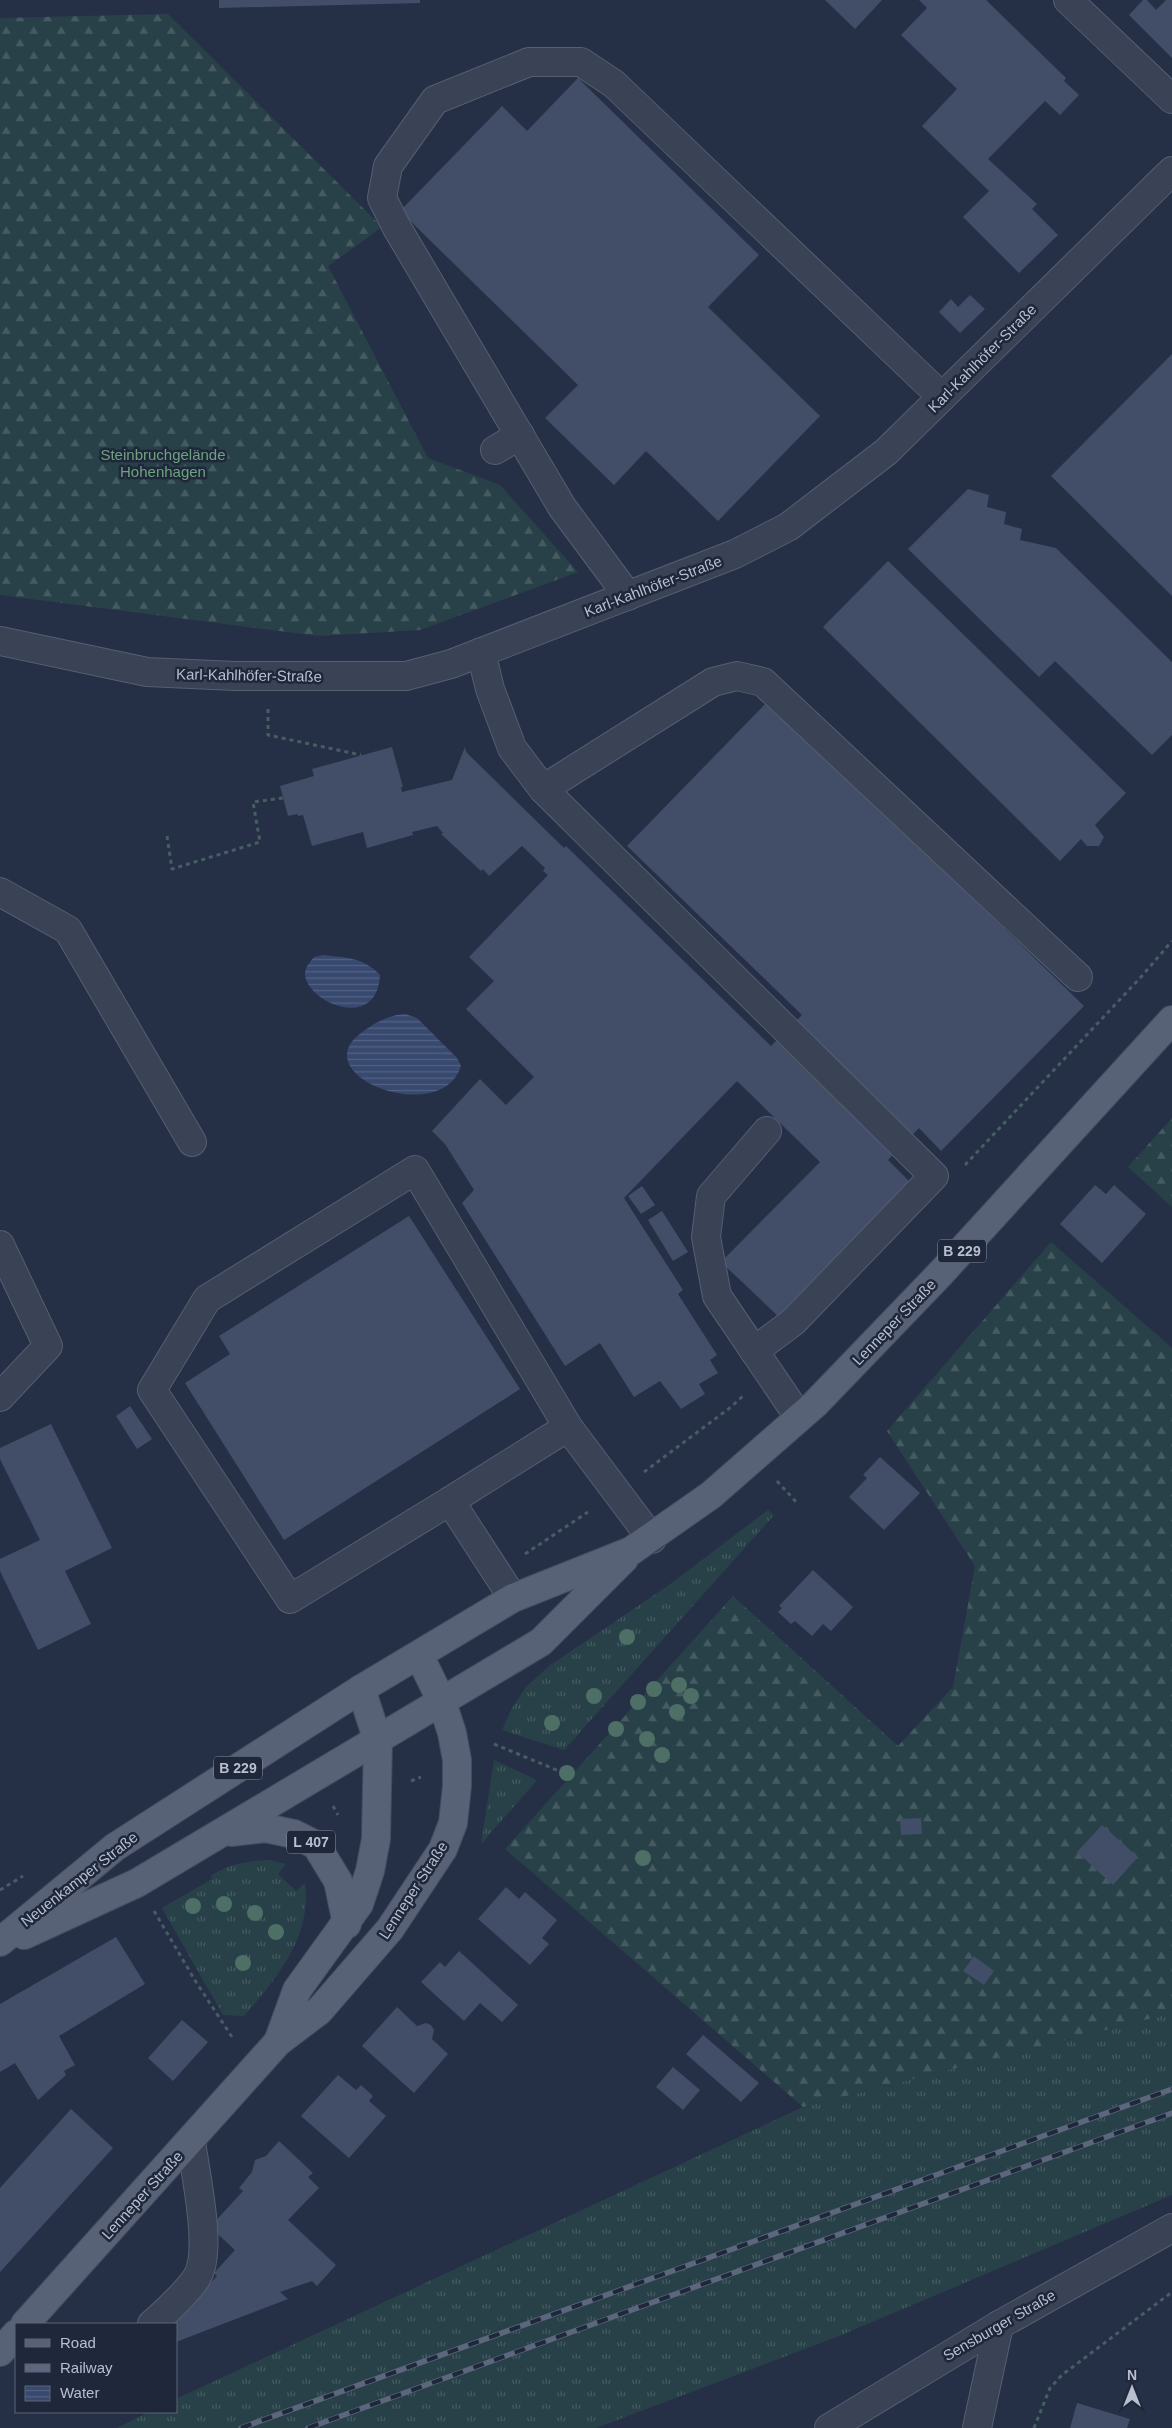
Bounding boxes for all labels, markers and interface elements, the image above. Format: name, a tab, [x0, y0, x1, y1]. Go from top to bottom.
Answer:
street label: Karl-Kahlhöfer-Straße	[924, 300, 1040, 416]
park label: Steinbruchgelände Hohenhagen	[100, 446, 226, 480]
street label: Karl-Kahlhöfer-Straße	[582, 552, 724, 620]
street label: Karl-Kahlhöfer-Straße	[176, 665, 322, 685]
road number: B 229	[938, 1240, 986, 1262]
street label: Lenneper Straße	[849, 1276, 939, 1368]
road number: B 229	[214, 1756, 262, 1780]
street label: Neuenkamper Straße	[17, 1828, 141, 1930]
road number: L 407	[287, 1830, 335, 1854]
street label: Lenneper Straße	[375, 1838, 451, 1942]
street label: Lenneper Straße	[98, 2147, 186, 2243]
street label: Sensburger Straße	[940, 2286, 1058, 2364]
legend	[15, 2323, 178, 2413]
text: Road	[60, 2334, 96, 2351]
text: Railway	[60, 2359, 113, 2376]
north arrow	[1107, 2363, 1157, 2413]
text: N	[1127, 2367, 1137, 2383]
text: Water	[60, 2384, 99, 2401]

